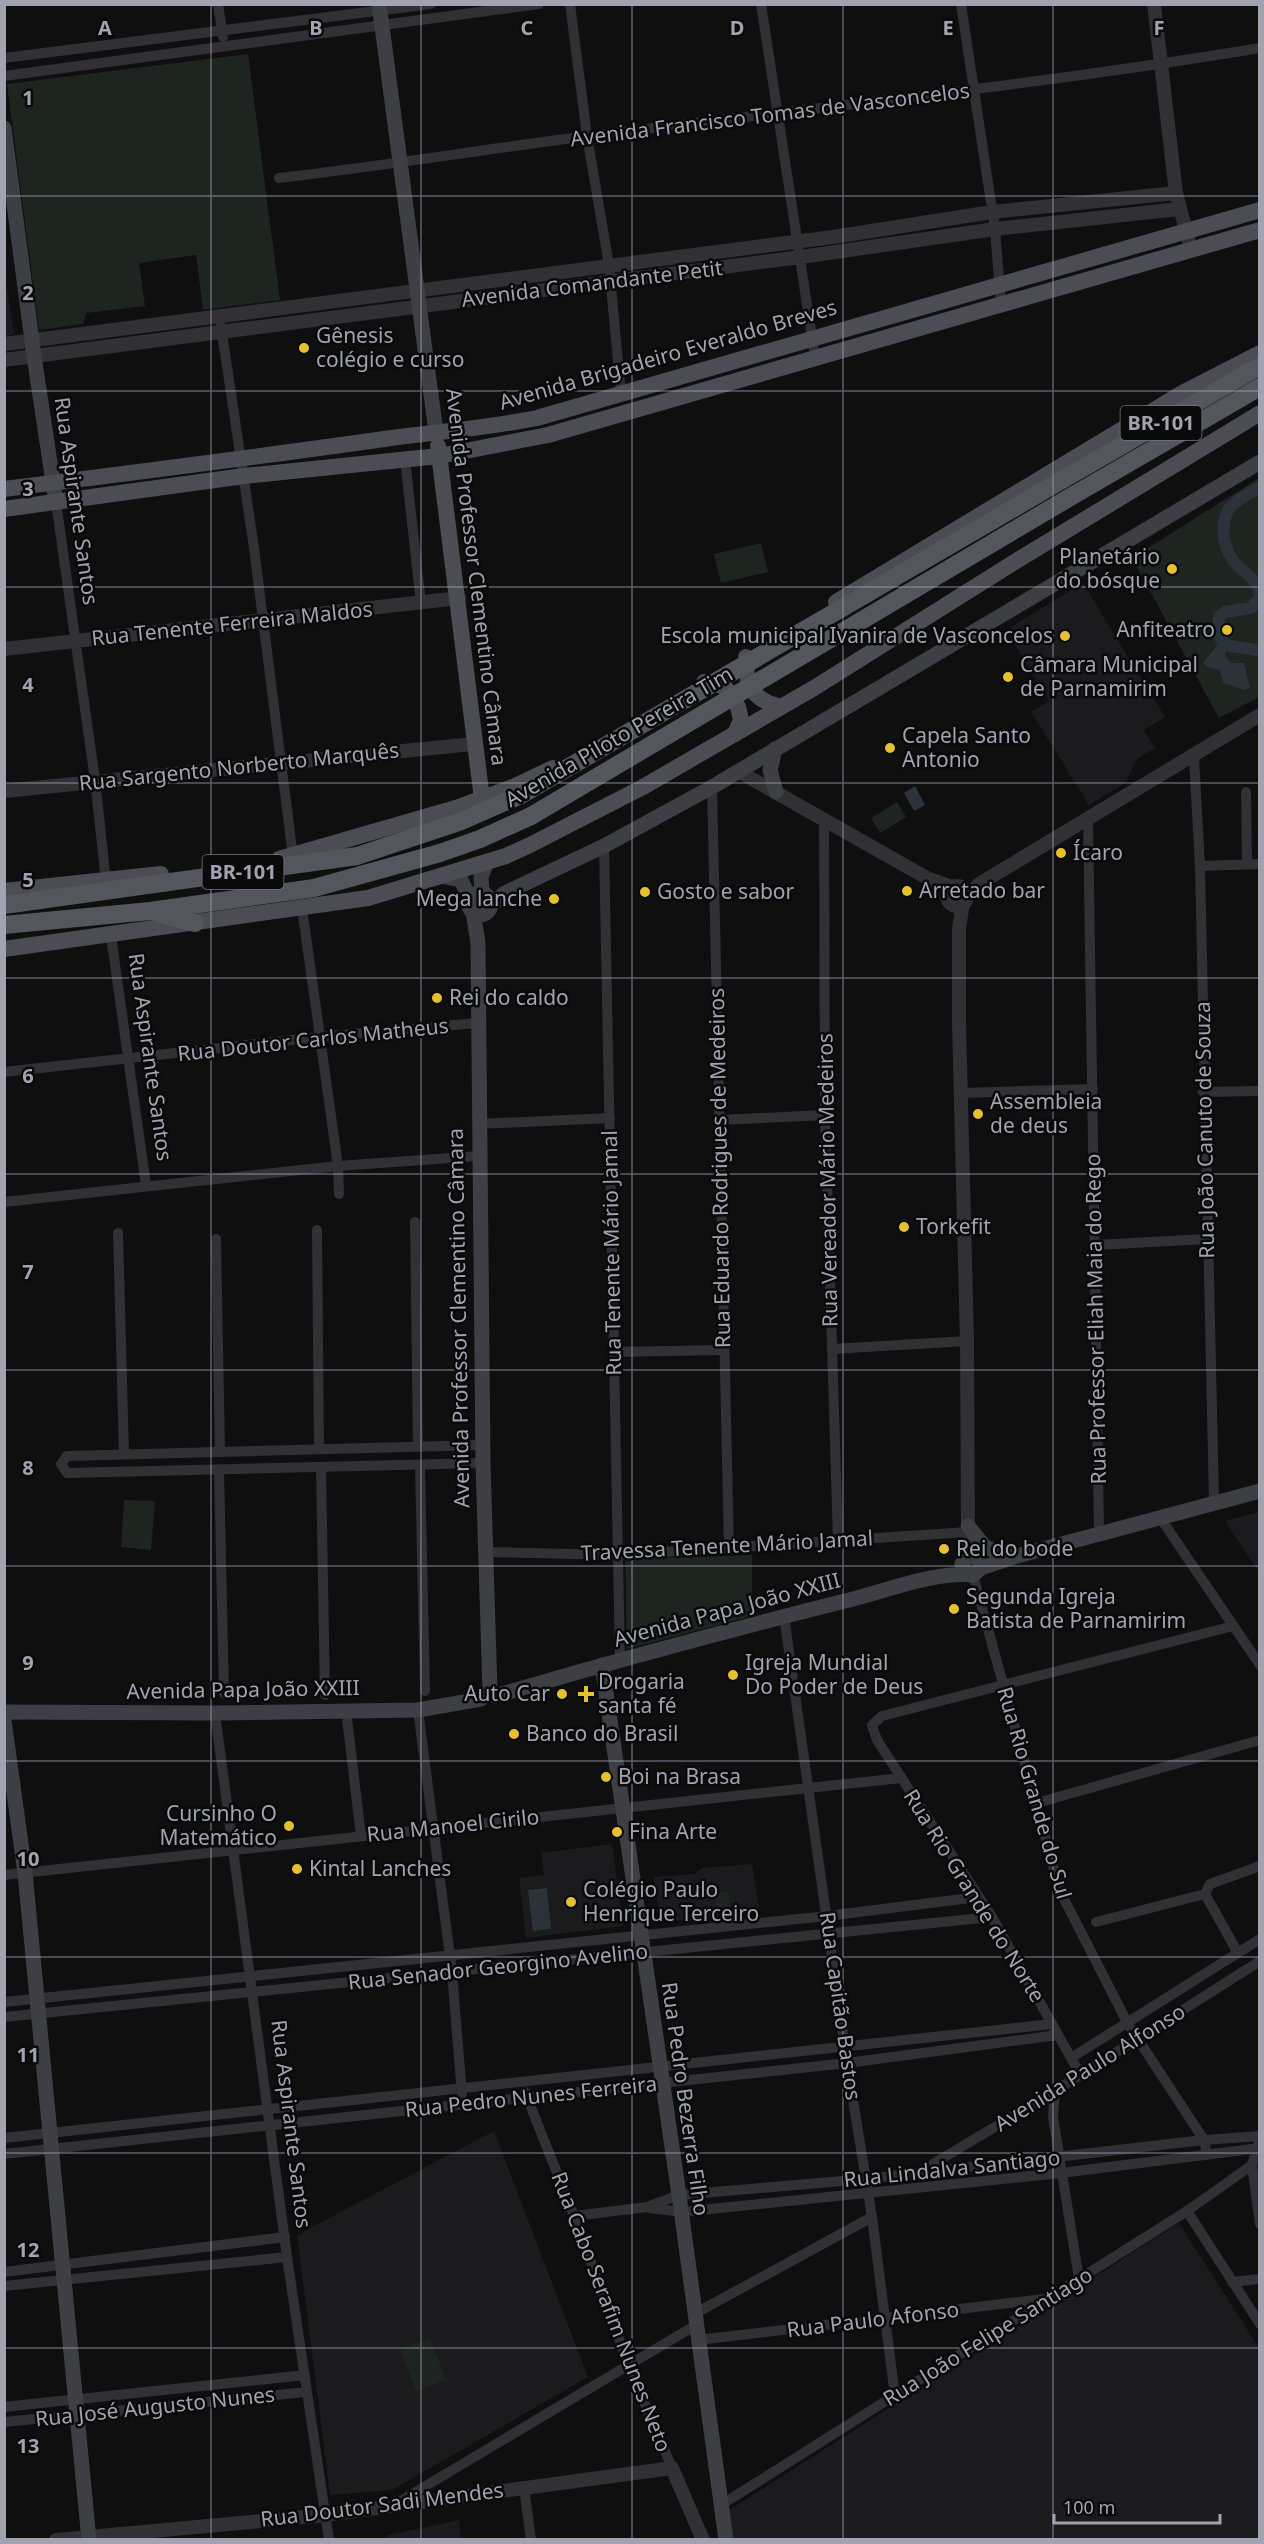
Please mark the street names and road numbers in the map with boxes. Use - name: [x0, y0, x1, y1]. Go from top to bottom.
- street label: Avenida Francisco Tomas de Vasconcelos: [569, 76, 971, 152]
- street label: Avenida Comandante Petit: [460, 253, 724, 313]
- street label: Avenida Brigadeiro Everaldo Breves: [496, 292, 840, 416]
- street label: Avenida Professor Clementino Câmara: [440, 387, 514, 767]
- street label: Rua Aspirante Santos: [49, 395, 105, 607]
- road number: BR-101: [1120, 406, 1202, 440]
- street label: Rua Tenente Ferreira Maldos: [90, 594, 374, 652]
- street label: Avenida Piloto Pereira Tim: [499, 659, 738, 813]
- street label: Rua Sargento Norberto Marquês: [77, 735, 400, 797]
- road number: BR-101: [202, 855, 284, 889]
- street label: Rua Aspirante Santos: [123, 951, 179, 1163]
- street label: Rua Eduardo Rodrigues de Medeiros: [702, 988, 736, 1348]
- street label: Rua João Canuto de Souza: [1188, 1001, 1220, 1259]
- street label: Rua Doutor Carlos Matheus: [176, 1011, 450, 1067]
- street label: Rua Vereador Mário Medeiros: [810, 1033, 844, 1327]
- street label: Avenida Professor Clementino Câmara: [441, 1128, 475, 1508]
- street label: Rua Tenente Mário Jamal: [595, 1130, 627, 1376]
- street label: Rua Professor Eliah Maia do Rego: [1078, 1153, 1112, 1485]
- street label: Travessa Tenente Mário Jamal: [580, 1523, 874, 1567]
- street label: Avenida Papa João XXIII: [610, 1565, 843, 1653]
- street label: Avenida Papa João XXIII: [126, 1673, 360, 1705]
- street label: Rua Rio Grande do Sul: [991, 1683, 1079, 1902]
- street label: Rua Rio Grande do Norte: [898, 1784, 1052, 2007]
- street label: Rua Manoel Cirilo: [365, 1802, 541, 1848]
- street label: Rua Capitão Bastos: [814, 1910, 868, 2102]
- street label: Rua Senador Georgino Avelino: [347, 1936, 649, 1996]
- street label: Rua Pedro Bezerra Filho: [656, 1980, 716, 2218]
- street label: Avenida Paulo Alfonso: [989, 1997, 1190, 2137]
- street label: Rua Aspirante Santos: [265, 2018, 319, 2230]
- street label: Rua Pedro Nunes Ferreira: [403, 2069, 658, 2123]
- street label: Rua Lindalva Santiago: [842, 2143, 1061, 2193]
- street label: Rua Cabo Serafim Nunes Neto: [545, 2168, 678, 2456]
- street label: Rua João Felipe Santiago: [877, 2260, 1098, 2412]
- street label: Rua Paulo Afonso: [785, 2295, 961, 2343]
- street label: Rua José Augusto Nunes: [34, 2379, 276, 2433]
- street label: Rua Doutor Sadi Mendes: [259, 2475, 505, 2533]

